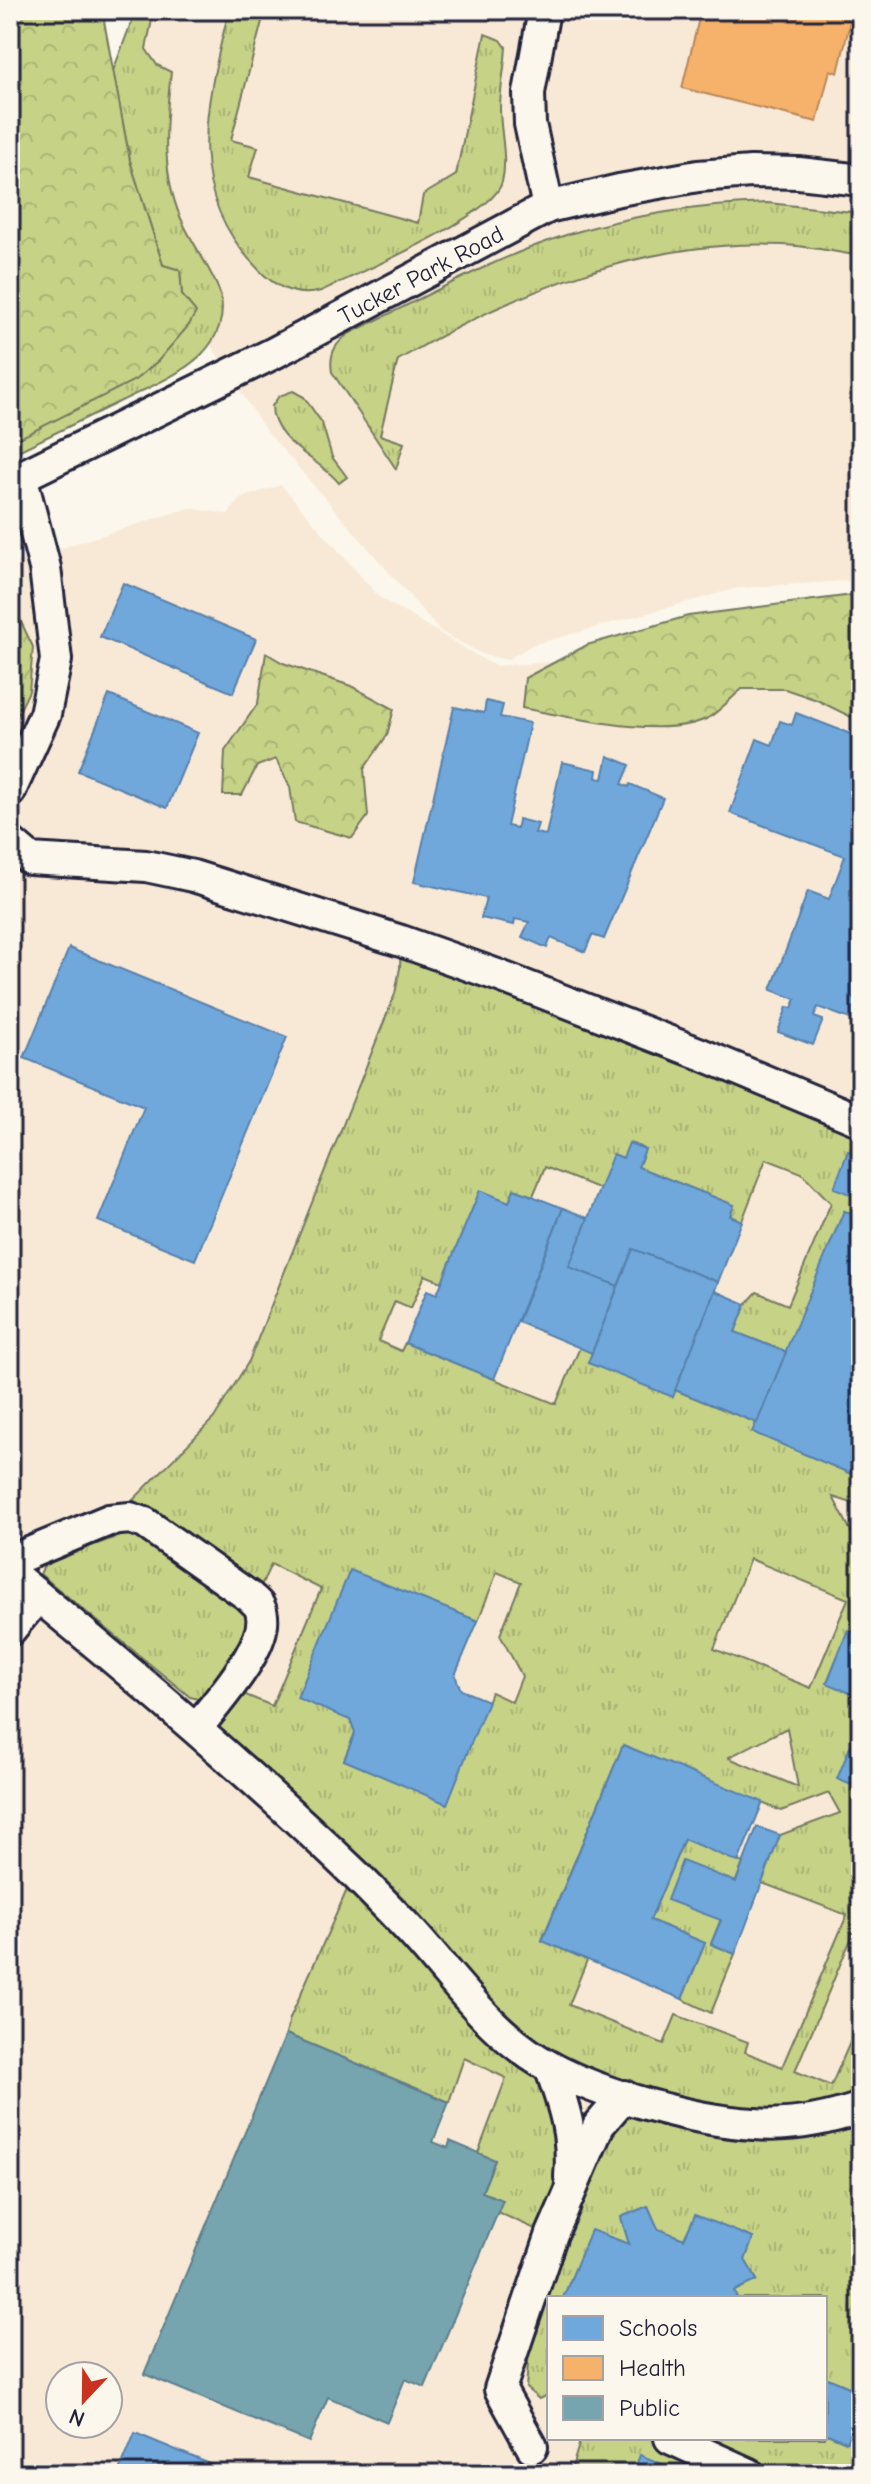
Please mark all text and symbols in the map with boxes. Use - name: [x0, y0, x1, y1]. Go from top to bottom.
- street label: Tucker Park Road: [334, 220, 508, 330]
- legend: [547, 2296, 827, 2440]
- text: Schools: [619, 2314, 697, 2342]
- text: Health: [619, 2354, 686, 2382]
- north arrow: [44, 2360, 124, 2440]
- text: Public: [619, 2394, 680, 2422]
- text: N: [65, 2403, 88, 2432]

